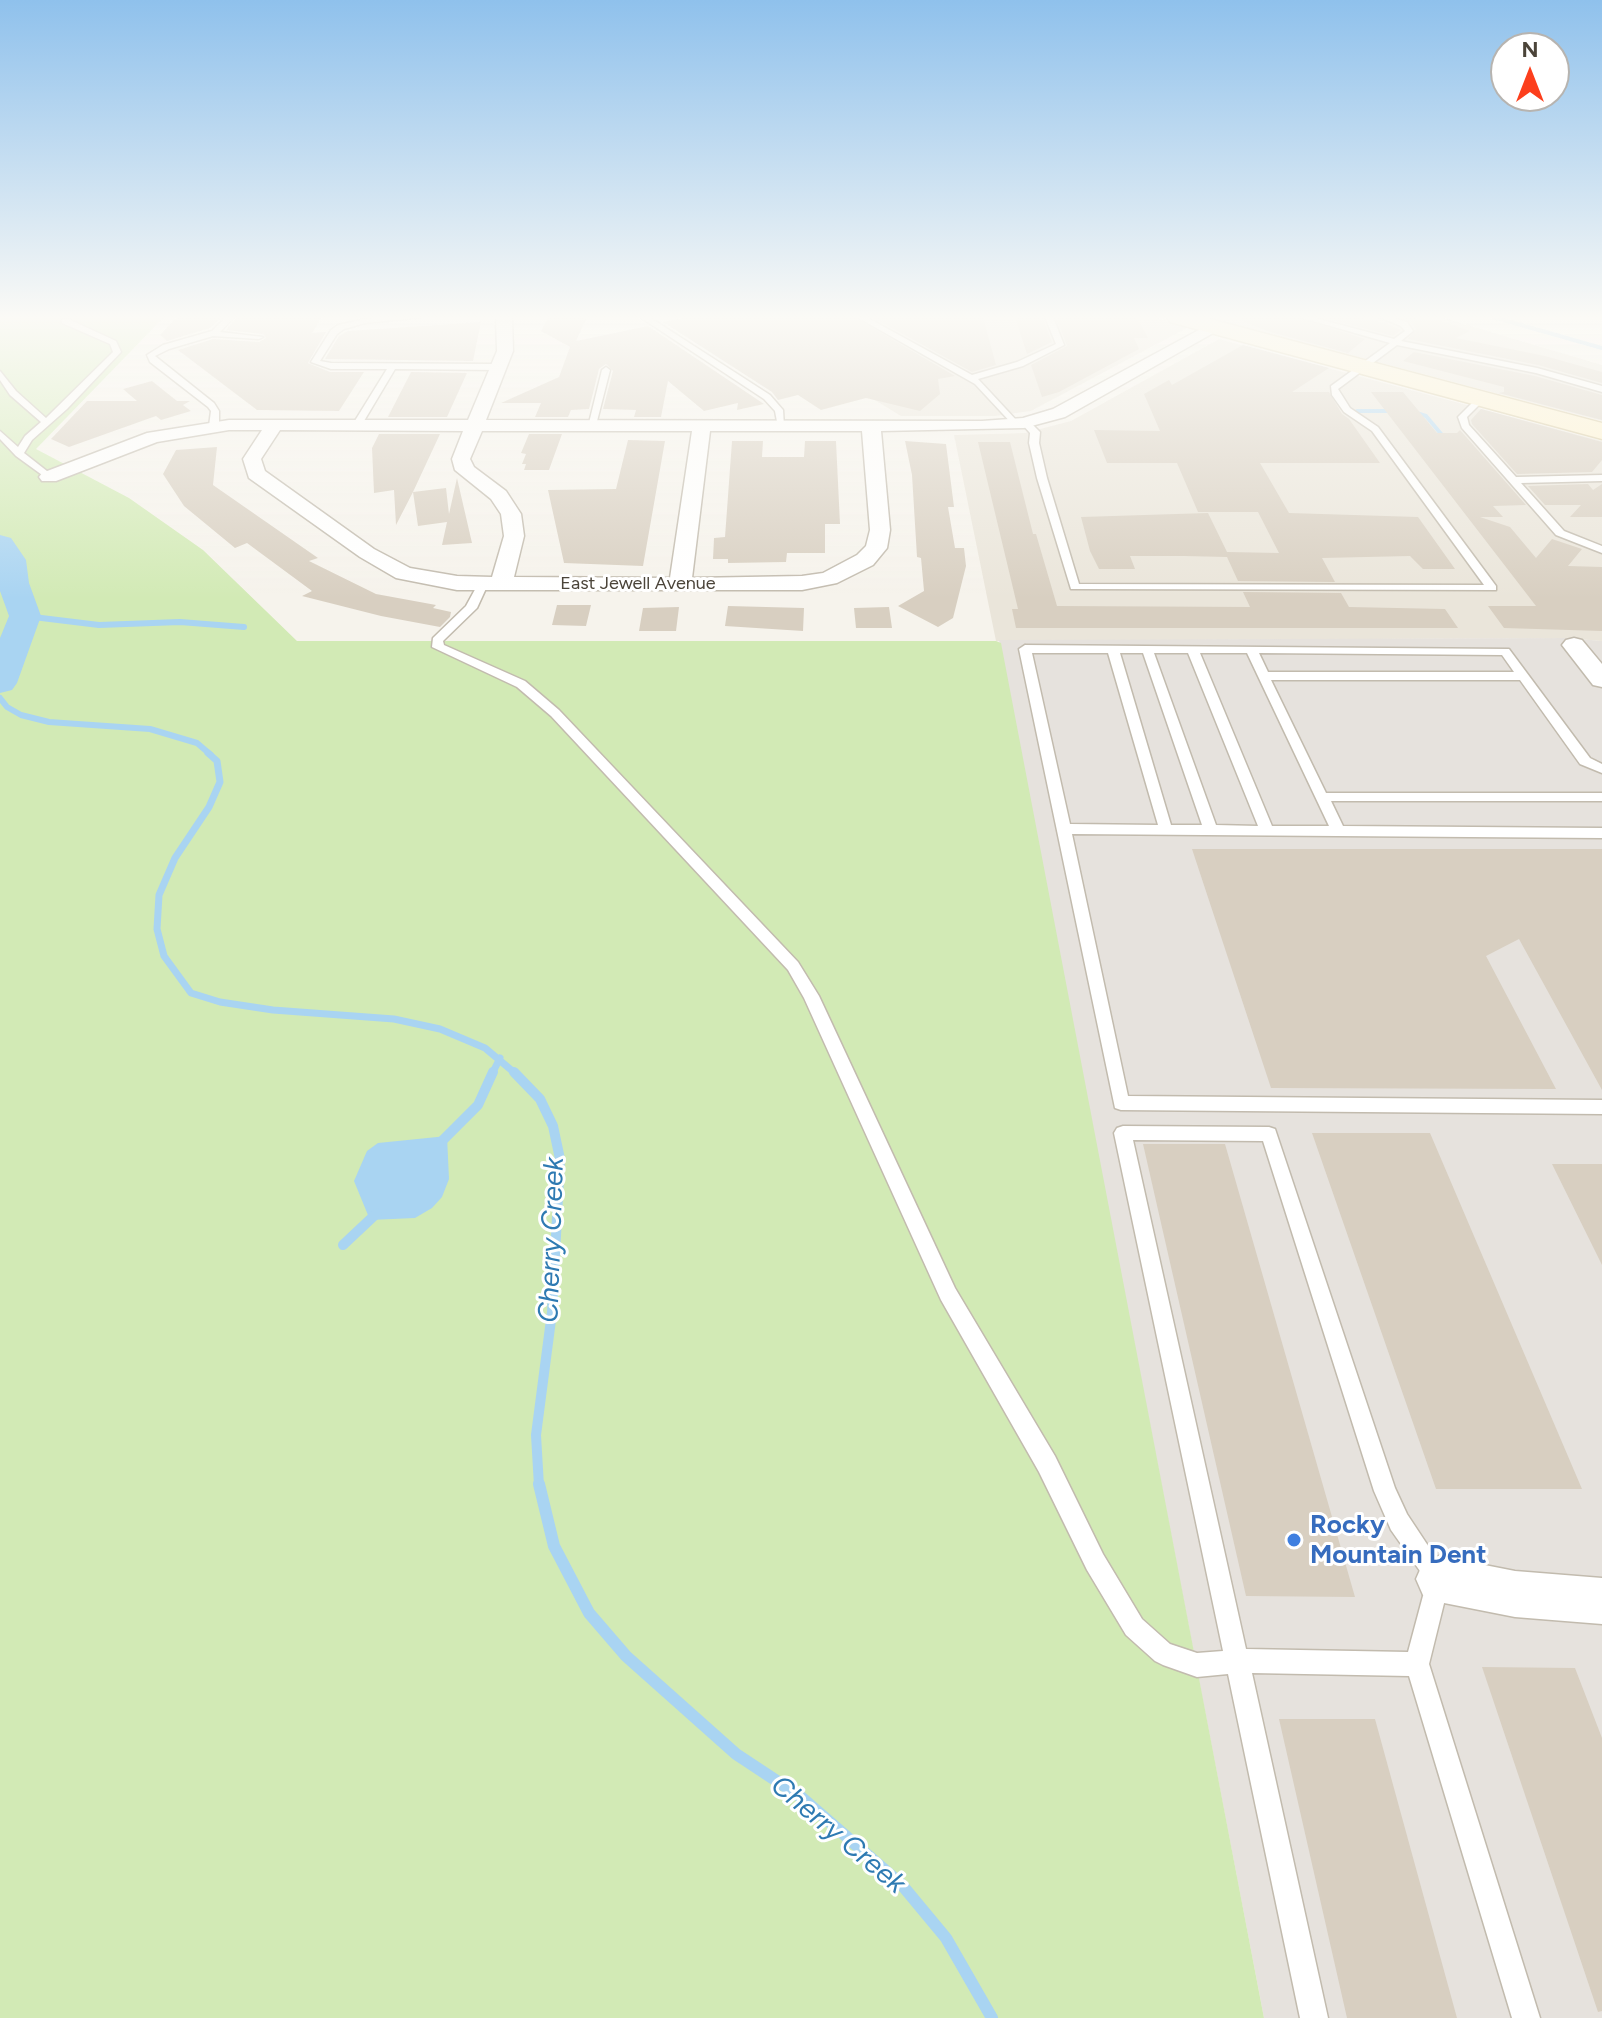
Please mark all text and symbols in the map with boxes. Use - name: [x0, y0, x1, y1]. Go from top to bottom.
- north arrow: [1490, 32, 1570, 112]
- text: N: [1521, 36, 1539, 63]
- street label: East Jewell Avenue: [560, 573, 716, 595]
- water label: Cherry Creek: [532, 1157, 572, 1323]
- place label: Rocky Mountain Dent: [1310, 1509, 1487, 1570]
- marker: Rocky Mountain Dent: [1285, 1531, 1303, 1549]
- water label: Cherry Creek: [764, 1769, 912, 1901]

